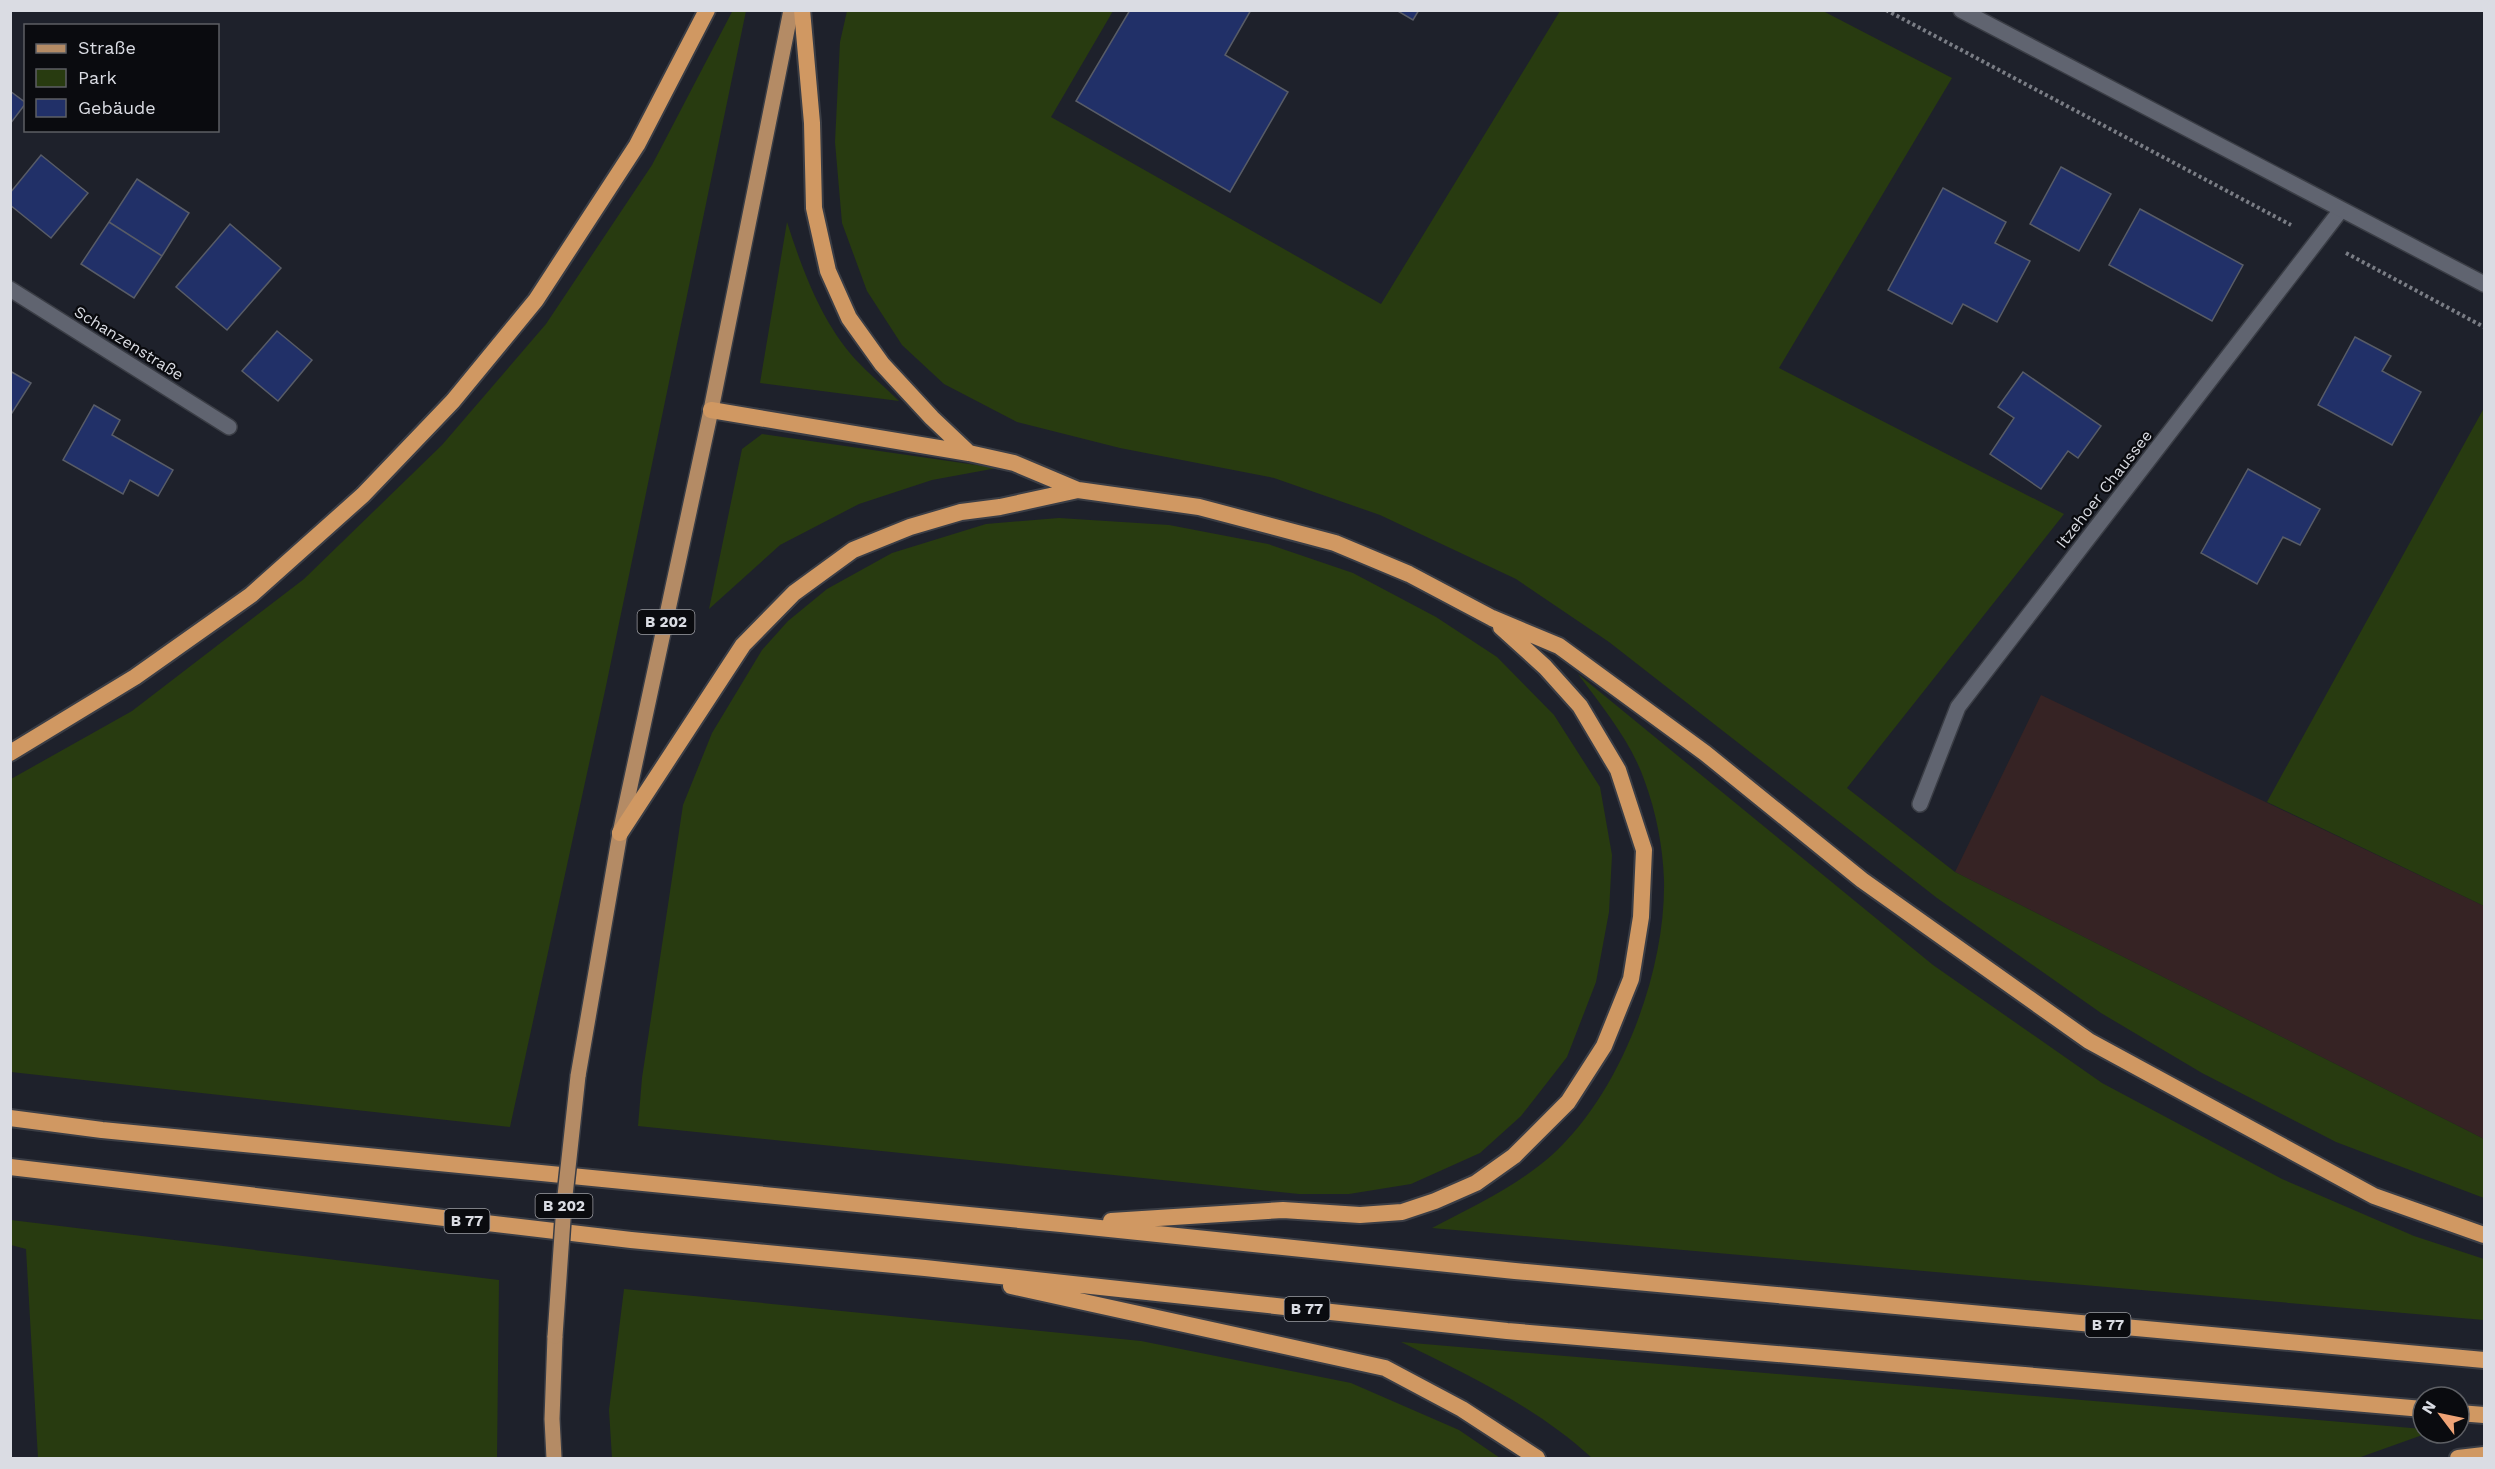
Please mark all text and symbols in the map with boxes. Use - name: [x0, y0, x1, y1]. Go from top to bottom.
- legend: [24, 24, 219, 132]
- text: Straße: [78, 37, 136, 58]
- text: Park: [78, 67, 117, 88]
- text: Gebäude: [78, 97, 156, 118]
- street label: Schanzenstraße: [71, 302, 187, 384]
- street label: Itzehoer Chaussee: [2052, 426, 2156, 552]
- road number: B 202: [638, 610, 694, 634]
- road number: B 202: [536, 1194, 592, 1218]
- road number: B 77: [444, 1209, 490, 1233]
- road number: B 77: [1284, 1297, 1330, 1321]
- road number: B 77: [2086, 1313, 2130, 1337]
- north arrow: [2411, 1385, 2471, 1445]
- text: N: [2418, 1397, 2440, 1417]

